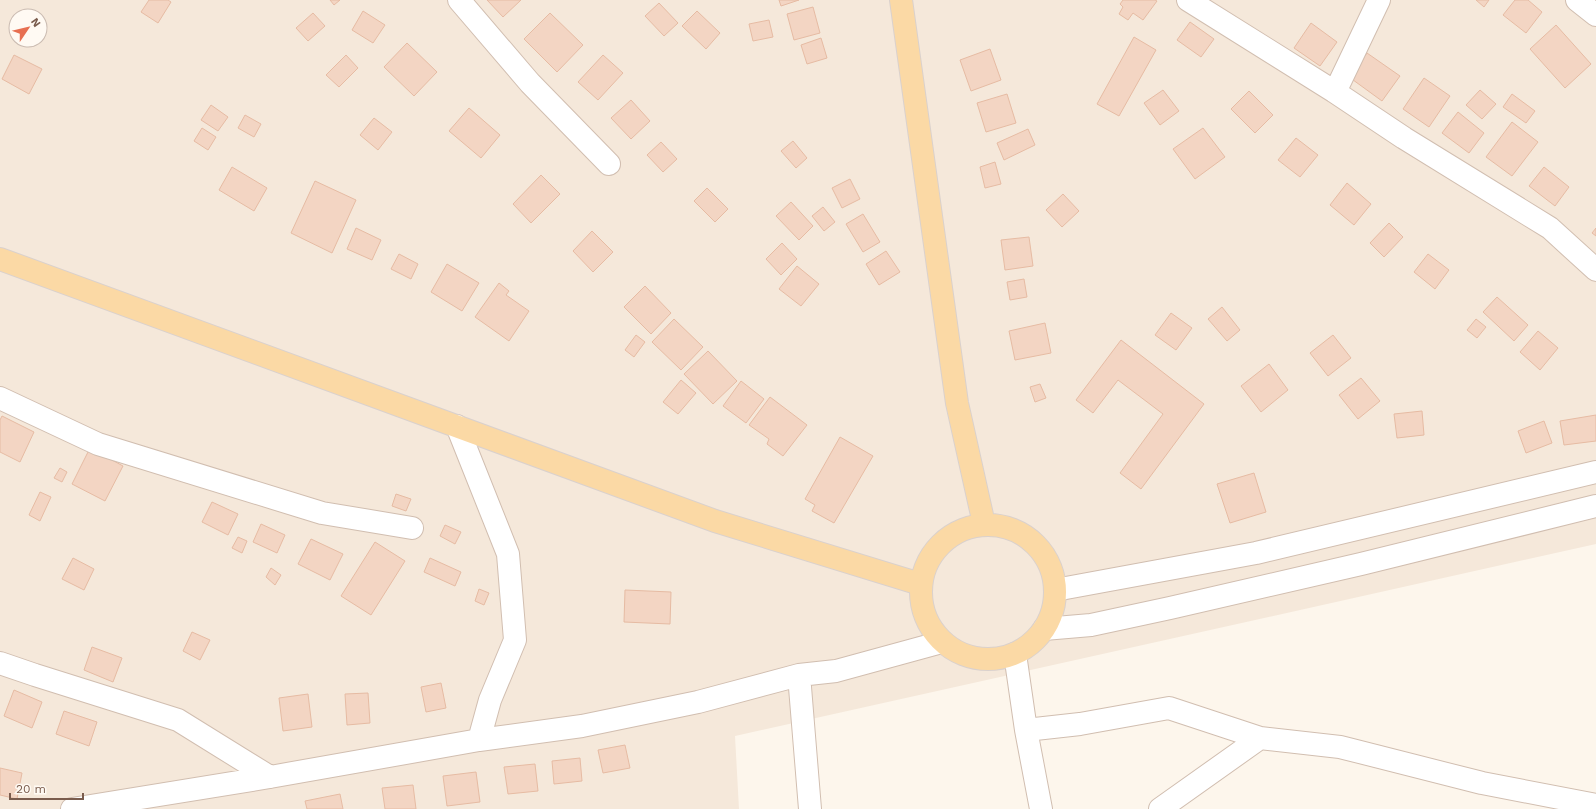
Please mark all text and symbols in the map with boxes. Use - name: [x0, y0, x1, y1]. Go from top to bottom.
- north arrow: [8, 8, 48, 48]
- text: N: [28, 15, 43, 30]
- scale bar: [10, 775, 83, 801]
- text: 20 m: [16, 782, 46, 796]

